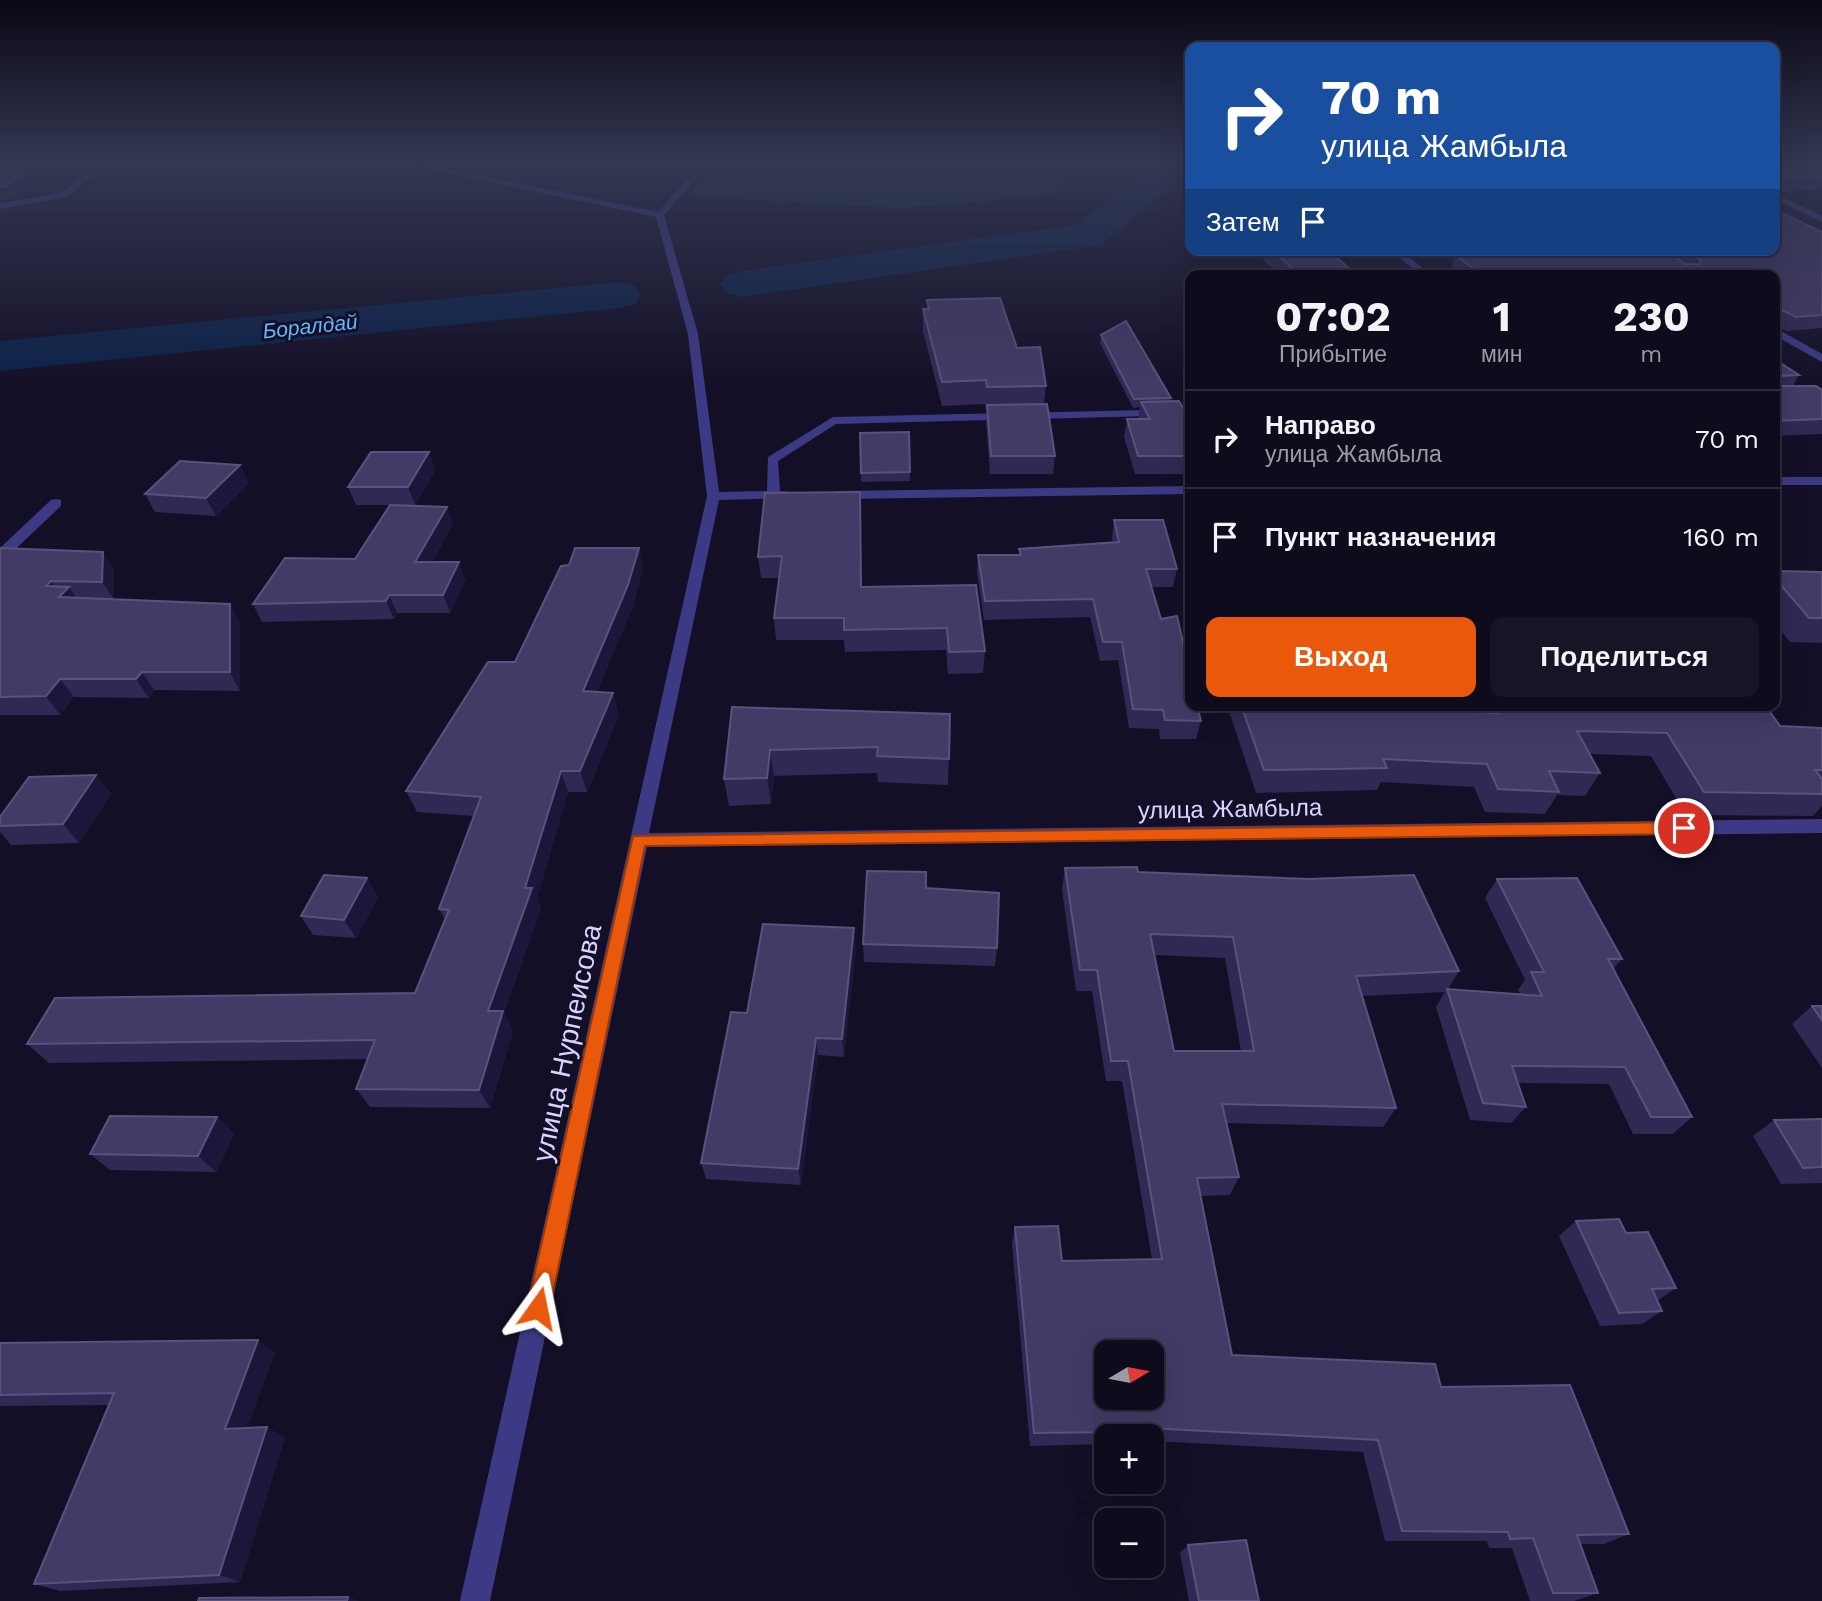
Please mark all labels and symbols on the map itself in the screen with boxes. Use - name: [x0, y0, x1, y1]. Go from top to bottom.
- water label: Боралдай: [261, 309, 359, 343]
- street label: улица Жамбыла: [1138, 793, 1323, 825]
- pin: [1654, 798, 1714, 858]
- street label: улица Нурпеисова: [526, 921, 608, 1165]
- position arrow: [501, 1271, 575, 1345]
- north arrow: [1094, 1340, 1164, 1410]

